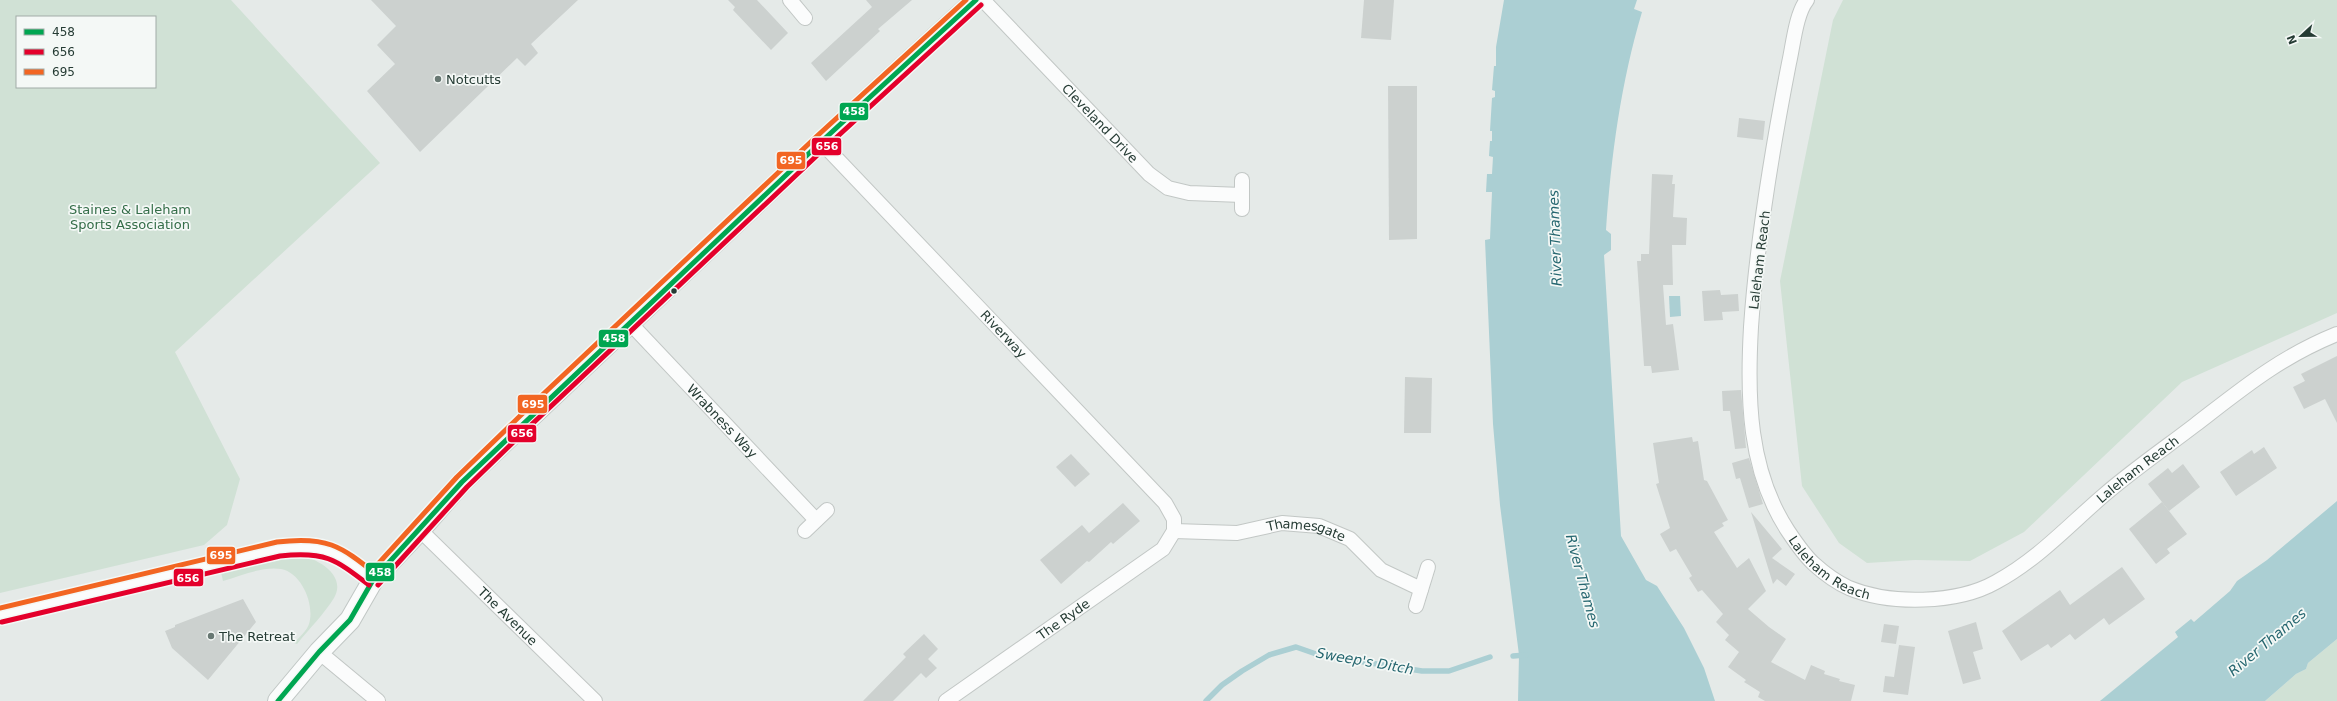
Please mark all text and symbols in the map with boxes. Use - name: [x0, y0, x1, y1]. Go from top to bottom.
- legend: [16, 16, 156, 88]
- north arrow: [2281, 16, 2321, 56]
- text: 458: [52, 25, 75, 39]
- text: N: [2284, 33, 2300, 46]
- text: 656: [52, 45, 75, 59]
- text: 695: [52, 65, 75, 79]
- place label: Notcutts: [446, 72, 501, 87]
- marker: Notcutts: [433, 74, 443, 84]
- street label: Cleveland Drive: [1059, 81, 1141, 166]
- line badge: 458: [839, 102, 869, 121]
- text: 458: [843, 105, 865, 118]
- line badge: 656: [811, 137, 842, 156]
- text: 656: [816, 140, 839, 153]
- line badge: 695: [776, 151, 806, 170]
- text: 695: [780, 154, 802, 167]
- water label: River Thames: [1545, 190, 1565, 286]
- park label: Staines & Laleham Sports Association: [69, 202, 191, 232]
- street label: Laleham Reach: [1746, 210, 1773, 310]
- unlabelled marker: [669, 286, 679, 296]
- street label: Riverway: [977, 307, 1030, 361]
- line badge: 458: [598, 329, 629, 348]
- text: 458: [603, 332, 625, 345]
- street label: Wrabness Way: [684, 381, 760, 461]
- line badge: 695: [517, 394, 548, 414]
- text: 695: [522, 398, 544, 411]
- line badge: 656: [507, 424, 537, 443]
- text: 656: [511, 427, 534, 440]
- street label: Laleham Reach: [2094, 433, 2182, 506]
- street label: Thamesgate: [1264, 516, 1348, 544]
- water label: River Thames: [1563, 532, 1603, 630]
- street label: Laleham Reach: [1785, 533, 1872, 602]
- line badge: 695: [206, 546, 236, 565]
- text: 695: [210, 549, 232, 562]
- line badge: 458: [365, 562, 395, 582]
- text: 458: [369, 566, 391, 579]
- line badge: 656: [173, 568, 204, 587]
- text: 656: [177, 572, 200, 585]
- street label: The Avenue: [474, 583, 540, 648]
- street label: The Ryde: [1033, 596, 1093, 643]
- water label: River Thames: [2225, 605, 2309, 679]
- place label: The Retreat: [218, 629, 295, 644]
- marker: The Retreat: [206, 631, 216, 641]
- water label: Sweep's Ditch: [1315, 645, 1415, 677]

